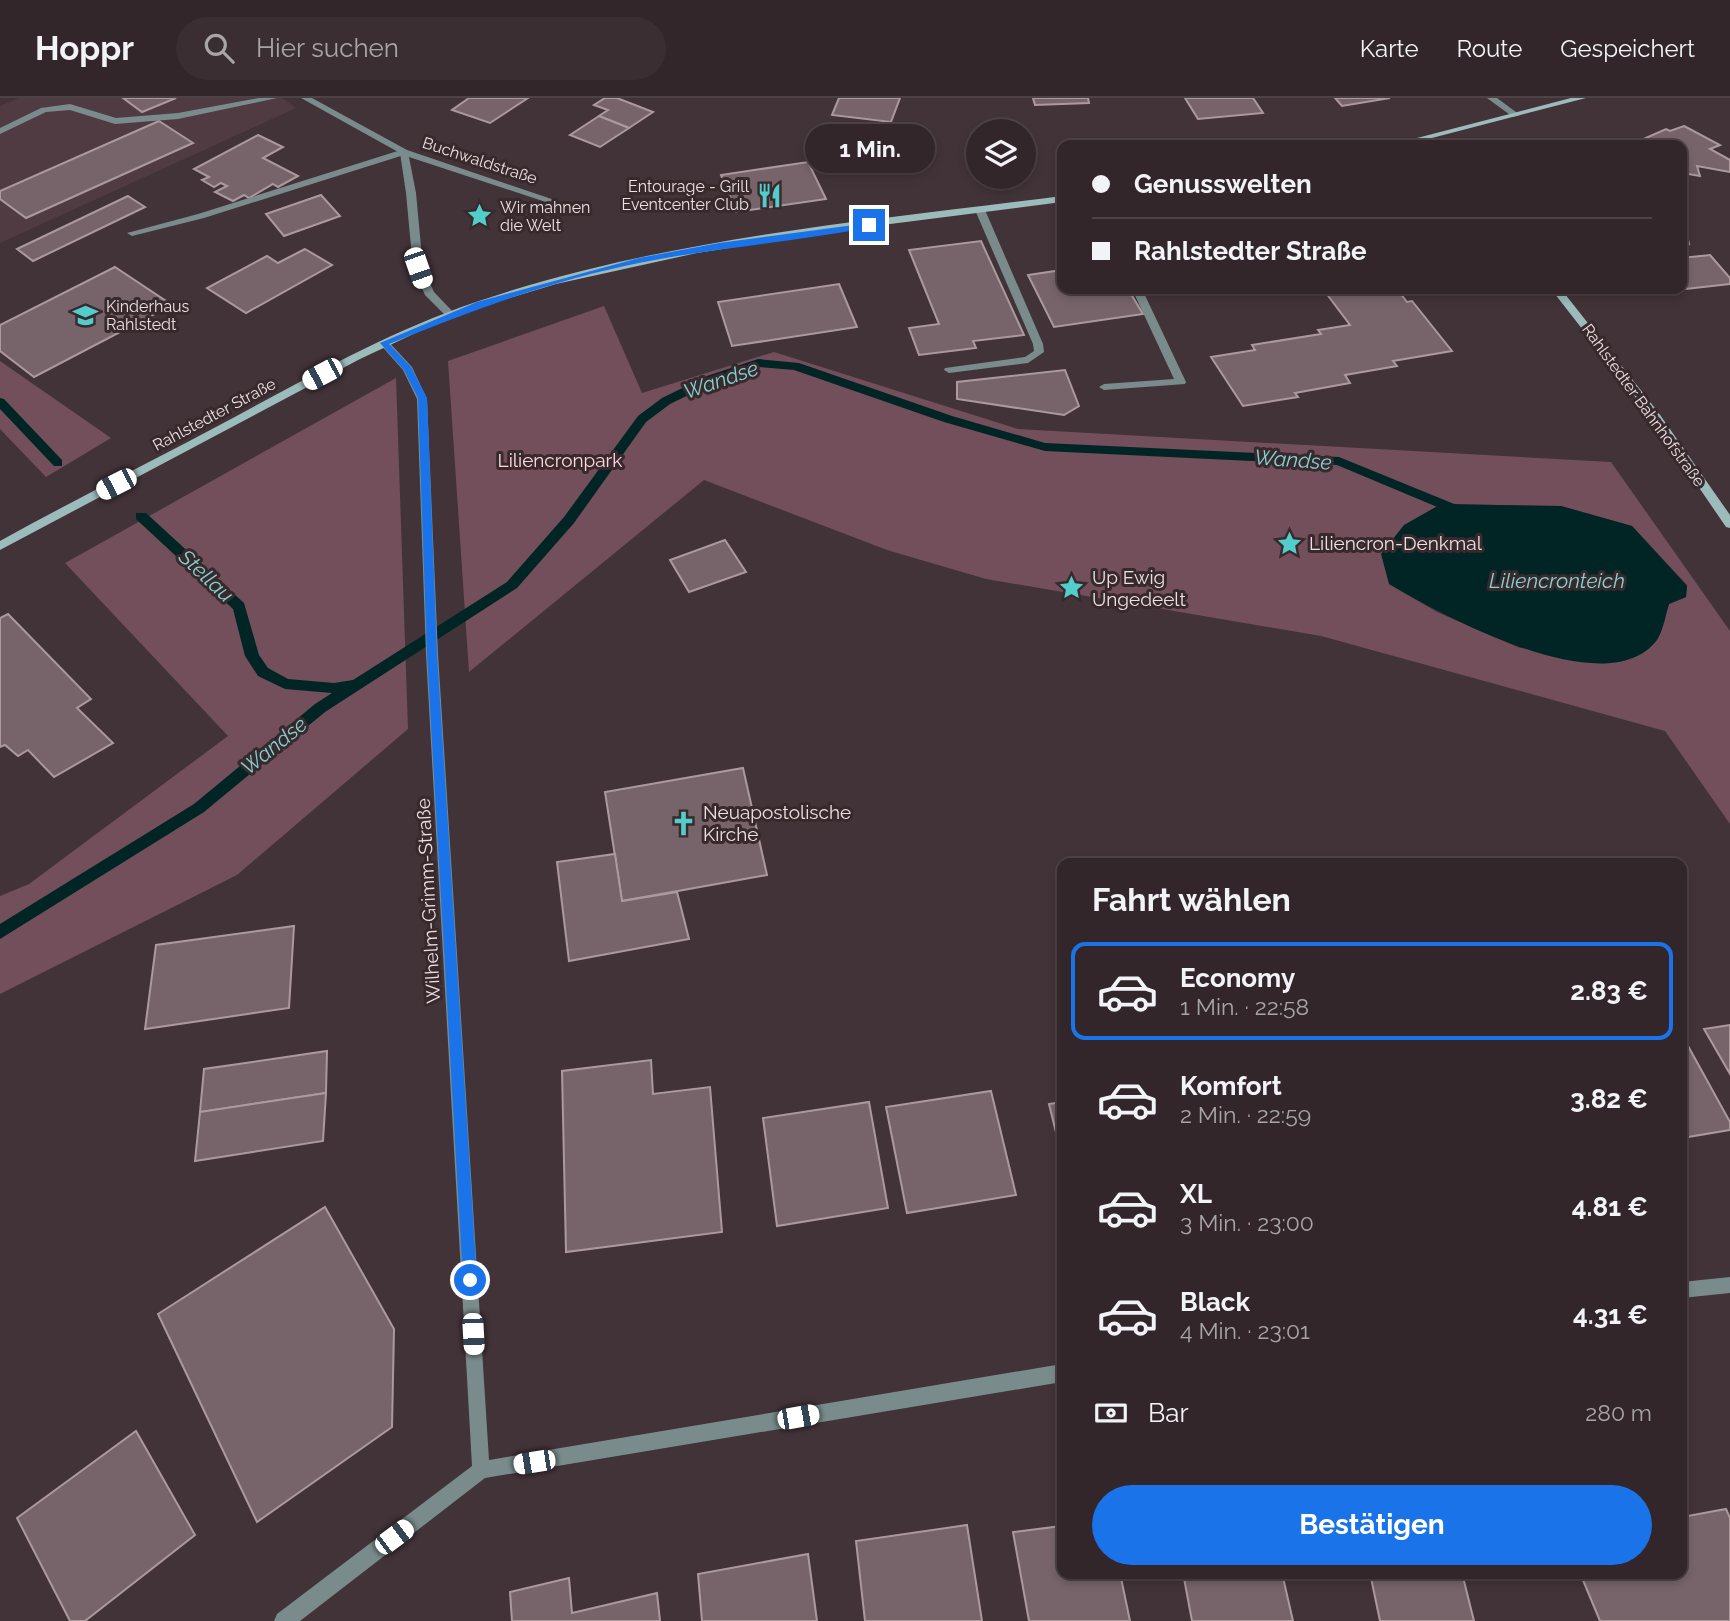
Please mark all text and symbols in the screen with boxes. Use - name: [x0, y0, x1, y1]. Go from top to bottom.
- search box: [176, 17, 666, 80]
- text: Hoppr: [35, 29, 134, 68]
- icon: search: [200, 29, 238, 67]
- text: Hier suchen: [256, 33, 399, 63]
- text: Karte: [1360, 34, 1419, 63]
- text: Route: [1457, 34, 1522, 63]
- text: Gespeichert: [1560, 34, 1695, 63]
- map controls: [966, 119, 1036, 189]
- button: layers: [966, 119, 1036, 189]
- callout: 1 Min.: [804, 123, 934, 172]
- street label: Buchwaldstraße: [420, 133, 540, 188]
- text: 1 Min.: [839, 135, 901, 162]
- text: Genusswelten: [1134, 169, 1312, 199]
- place label: Entourage - Grill Eventcenter Club: [621, 177, 750, 214]
- restaurant icon: Entourage - Grill Eventcenter Club: [755, 181, 783, 209]
- place label: Wir mahnen die Welt: [500, 198, 590, 235]
- place icon: Wir mahnen die Welt: [466, 202, 494, 230]
- route end: [853, 209, 885, 241]
- text: Rahlstedter Straße: [1134, 236, 1367, 266]
- car: [402, 245, 435, 291]
- place label: Kinderhaus Rahlstedt: [106, 297, 190, 334]
- school or university icon: Kinderhaus Rahlstedt: [72, 301, 100, 329]
- street label: Rahlstedter Bahnhofstraße: [1578, 320, 1709, 490]
- car: [299, 355, 346, 393]
- water label: Wandse: [680, 355, 762, 404]
- street label: Rahlstedter Straße: [150, 374, 279, 455]
- water label: Wandse: [1253, 444, 1333, 475]
- park label: Liliencronpark: [498, 449, 622, 471]
- car: [93, 465, 140, 503]
- place icon: Liliencron-Denkmal: [1275, 529, 1303, 557]
- place label: Liliencron-Denkmal: [1309, 532, 1483, 554]
- water label: Stellau: [173, 543, 239, 607]
- place label: Up Ewig Ungedeelt: [1092, 566, 1187, 610]
- water label: Liliencronteich: [1489, 568, 1625, 593]
- place icon: Up Ewig Ungedeelt: [1058, 574, 1086, 602]
- water label: Wandse: [236, 711, 312, 780]
- street label: Wilhelm-Grimm-Straße: [412, 798, 444, 1004]
- place label: Neuapostolische Kirche: [703, 801, 851, 845]
- church icon: Neuapostolische Kirche: [669, 809, 697, 837]
- text: Fahrt wählen: [1092, 881, 1291, 918]
- icon: car: [1096, 960, 1159, 1023]
- text: Economy: [1180, 963, 1295, 993]
- text: 2.83 €: [1570, 976, 1648, 1006]
- text: 1 Min. · 22:58: [1180, 993, 1309, 1020]
- icon: car: [1096, 1068, 1159, 1131]
- text: Komfort: [1180, 1071, 1282, 1101]
- text: 3.82 €: [1570, 1084, 1648, 1114]
- text: 2 Min. · 22:59: [1180, 1101, 1311, 1128]
- icon: car: [1096, 1176, 1159, 1239]
- text: XL: [1180, 1179, 1212, 1209]
- text: 4.81 €: [1572, 1192, 1648, 1222]
- text: 3 Min. · 23:00: [1180, 1209, 1314, 1236]
- route start: [454, 1264, 486, 1296]
- icon: car: [1096, 1284, 1159, 1347]
- text: Black: [1180, 1287, 1250, 1317]
- text: 4.31 €: [1573, 1300, 1648, 1330]
- car: [462, 1312, 485, 1356]
- text: 4 Min. · 23:01: [1180, 1317, 1310, 1344]
- icon: cash: [1092, 1394, 1130, 1432]
- text: Bar: [1148, 1398, 1189, 1428]
- text: 280 m: [1585, 1399, 1652, 1426]
- car: [776, 1403, 821, 1431]
- car: [512, 1448, 557, 1476]
- button: Bestätigen: [1092, 1485, 1652, 1565]
- car: [371, 1516, 418, 1558]

